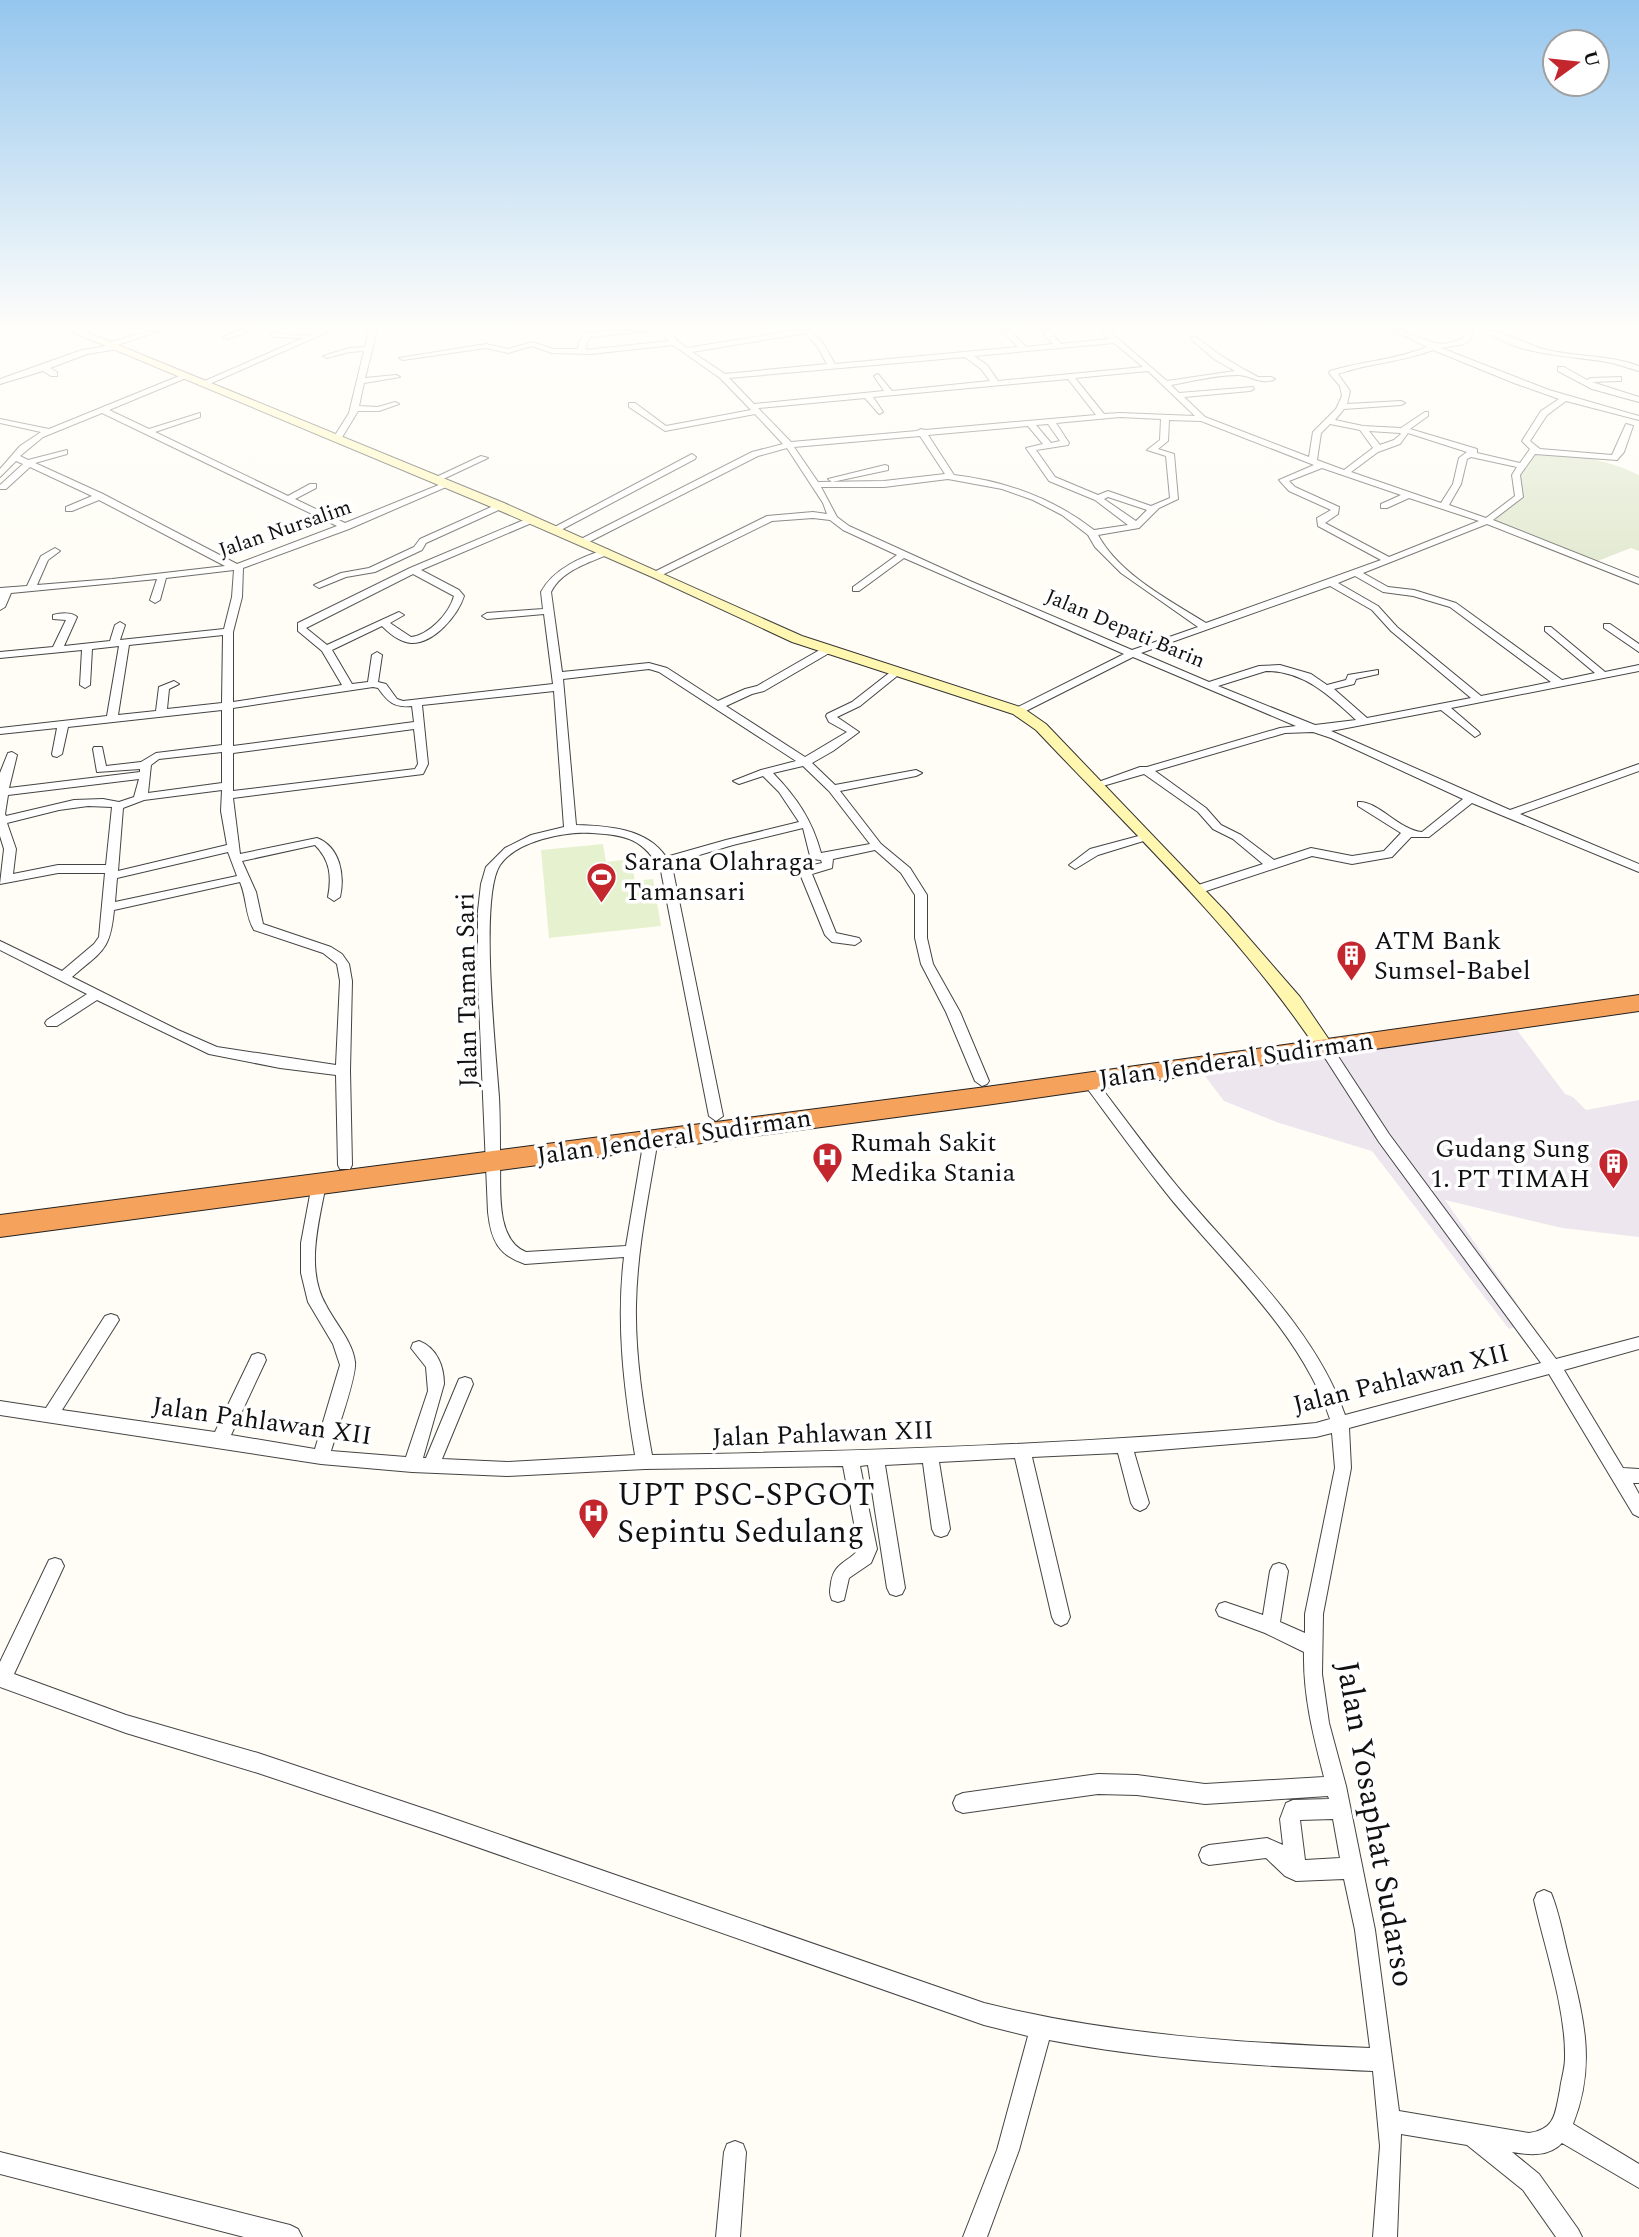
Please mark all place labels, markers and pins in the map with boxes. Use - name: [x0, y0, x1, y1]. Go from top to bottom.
- place label: Sarana Olahraga Tamansari: [624, 842, 815, 912]
- sports icon: Sarana Olahraga Tamansari: [584, 860, 618, 904]
- place label: ATM Bank Sumsel-Babel: [1374, 921, 1531, 991]
- building icon: ATM Bank Sumsel-Babel: [1334, 939, 1368, 983]
- place label: Rumah Sakit Medika Stania: [850, 1123, 1016, 1193]
- place label: Gudang Sung 1. PT TIMAH: [1430, 1129, 1590, 1199]
- hospital icon: Rumah Sakit Medika Stania: [810, 1141, 844, 1185]
- building icon: Gudang Sung 1. PT TIMAH: [1596, 1147, 1630, 1191]
- place label: UPT PSC-SPGOT Sepintu Sedulang: [617, 1471, 875, 1557]
- hospital icon: UPT PSC-SPGOT Sepintu Sedulang: [577, 1496, 611, 1540]

